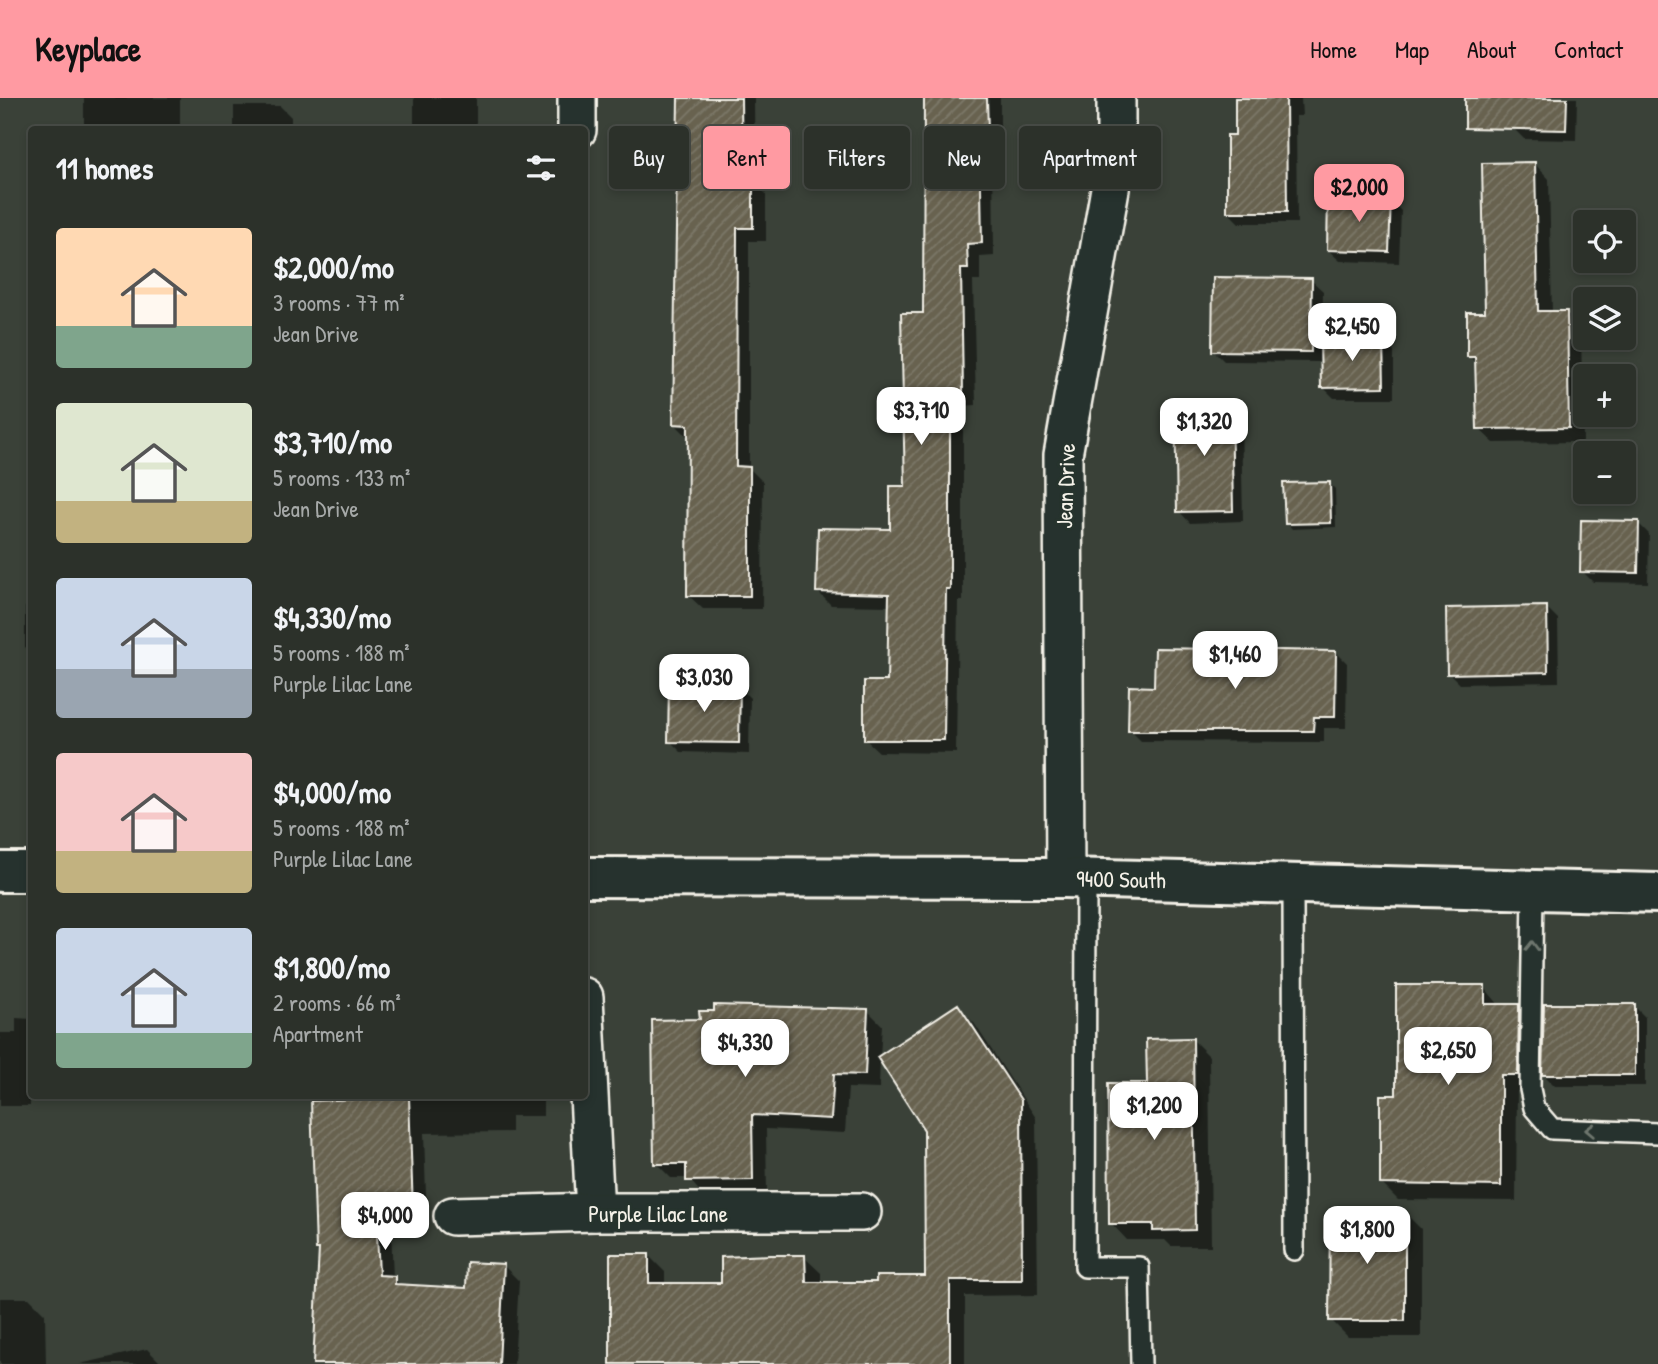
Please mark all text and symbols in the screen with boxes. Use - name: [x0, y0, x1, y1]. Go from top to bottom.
- text: Keyplace: [35, 27, 141, 71]
- text: Home: [1310, 33, 1357, 65]
- text: Map: [1395, 33, 1429, 65]
- text: About: [1467, 33, 1516, 65]
- text: Contact: [1554, 33, 1623, 65]
- chip: Buy: [609, 126, 689, 189]
- chip: Rent: [703, 126, 790, 189]
- chip: Filters: [804, 126, 910, 189]
- chip: New: [924, 126, 1005, 189]
- chip: Apartment: [1019, 126, 1161, 189]
- text: 11 homes: [56, 148, 153, 188]
- icon: filters: [522, 149, 560, 187]
- pin: $2,000: [1302, 164, 1416, 224]
- text: $2,000: [1330, 171, 1388, 202]
- map controls: [1573, 210, 1636, 504]
- button: locate: [1573, 210, 1636, 273]
- text: $2,000/mo: [273, 247, 394, 287]
- icon: home: [112, 256, 196, 340]
- text: 3 rooms · 77 m²: [273, 287, 405, 318]
- button: layers: [1573, 287, 1636, 350]
- pin: $2,450: [1295, 303, 1409, 363]
- text: $2,450: [1324, 310, 1380, 341]
- text: Jean Drive: [273, 318, 359, 349]
- button: +: [1573, 364, 1636, 427]
- pin: $3,710: [864, 388, 978, 447]
- text: $3,710: [893, 394, 949, 425]
- pin: $1,320: [1147, 398, 1261, 458]
- text: $1,320: [1176, 405, 1232, 436]
- text: $3,710/mo: [273, 422, 392, 462]
- icon: home: [112, 431, 196, 515]
- button: −: [1573, 441, 1636, 504]
- street label: Jean Drive: [1048, 443, 1082, 529]
- text: 5 rooms · 133 m²: [273, 462, 410, 493]
- text: Jean Drive: [273, 493, 359, 524]
- text: $4,330/mo: [273, 597, 391, 637]
- icon: home: [112, 606, 196, 690]
- pin: $1,460: [1178, 632, 1292, 691]
- text: 5 rooms · 188 m²: [273, 637, 410, 668]
- text: $1,460: [1209, 638, 1261, 669]
- pin: $3,030: [647, 654, 761, 714]
- text: $3,030: [675, 661, 733, 692]
- text: Purple Lilac Lane: [273, 668, 413, 699]
- text: $4,000/mo: [273, 772, 391, 812]
- icon: home: [112, 781, 196, 865]
- text: 5 rooms · 188 m²: [273, 812, 410, 843]
- text: Purple Lilac Lane: [273, 843, 413, 874]
- street label: 9400 South: [1076, 863, 1166, 895]
- one-way arrow: [1524, 941, 1540, 951]
- text: $1,800/mo: [273, 947, 390, 987]
- icon: home: [112, 956, 196, 1040]
- text: 2 rooms · 66 m²: [273, 987, 401, 1018]
- text: Apartment: [273, 1018, 363, 1049]
- pin: $4,330: [688, 1020, 802, 1079]
- text: $4,330: [717, 1026, 773, 1057]
- pin: $2,650: [1391, 1028, 1505, 1087]
- text: $2,650: [1420, 1034, 1476, 1065]
- pin: $1,200: [1097, 1082, 1211, 1142]
- text: $1,200: [1126, 1089, 1182, 1120]
- one-way arrow: [1584, 1123, 1595, 1138]
- pin: $4,000: [328, 1192, 442, 1252]
- street label: Purple Lilac Lane: [588, 1198, 728, 1229]
- text: $4,000: [357, 1199, 413, 1230]
- pin: $1,800: [1310, 1206, 1424, 1266]
- text: $1,800: [1339, 1213, 1395, 1244]

